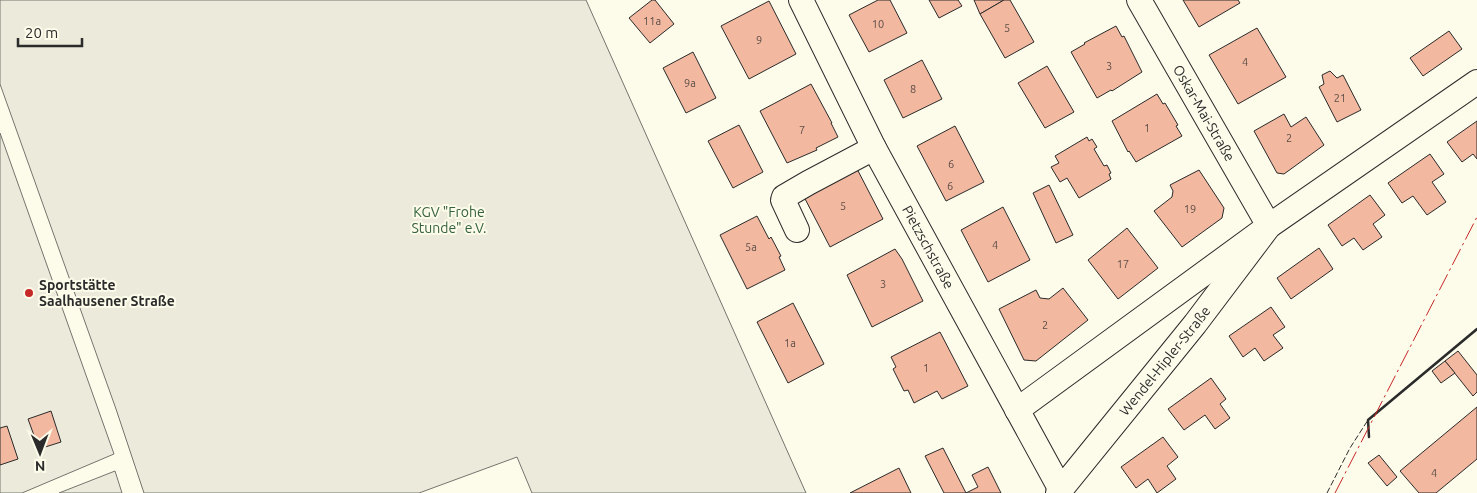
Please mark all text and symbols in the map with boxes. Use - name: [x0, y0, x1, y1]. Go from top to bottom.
- scale bar: [18, 15, 81, 47]
- house number: 11a: [643, 15, 661, 27]
- house number: 10: [872, 18, 884, 30]
- house number: 5: [1004, 22, 1010, 34]
- text: 20 m: [25, 24, 58, 41]
- house number: 9: [756, 34, 762, 46]
- house number: 4: [1242, 56, 1248, 68]
- house number: 3: [1106, 60, 1112, 72]
- street label: Oskar-Mai-Straße: [1170, 62, 1238, 164]
- house number: 9a: [684, 77, 696, 89]
- house number: 8: [910, 83, 916, 95]
- house number: 21: [1334, 92, 1346, 104]
- house number: 1: [1144, 122, 1150, 134]
- house number: 7: [799, 124, 805, 136]
- house number: 2: [1286, 132, 1292, 144]
- house number: 6: [948, 158, 954, 170]
- house number: 6: [947, 180, 953, 192]
- house number: 5: [840, 200, 846, 212]
- street label: Pietzschstraße: [899, 203, 957, 291]
- house number: 19: [1184, 203, 1196, 215]
- park label: KGV "Frohe Stunde" e.V.: [411, 204, 487, 236]
- house number: 4: [992, 239, 998, 251]
- house number: 5a: [745, 241, 757, 253]
- house number: 17: [1117, 258, 1129, 270]
- place label: Sportstätte Saalhausener Straße: [39, 277, 175, 309]
- house number: 3: [880, 278, 886, 290]
- marker: Sportstätte Saalhausener Straße: [23, 287, 35, 299]
- street label: Wendel-Hipler-Straße: [1116, 303, 1214, 419]
- house number: 2: [1042, 319, 1048, 331]
- house number: 1a: [784, 337, 796, 349]
- house number: 1: [923, 362, 929, 374]
- north arrow: [15, 428, 65, 478]
- text: N: [35, 458, 46, 474]
- house number: 4: [1431, 467, 1437, 479]

